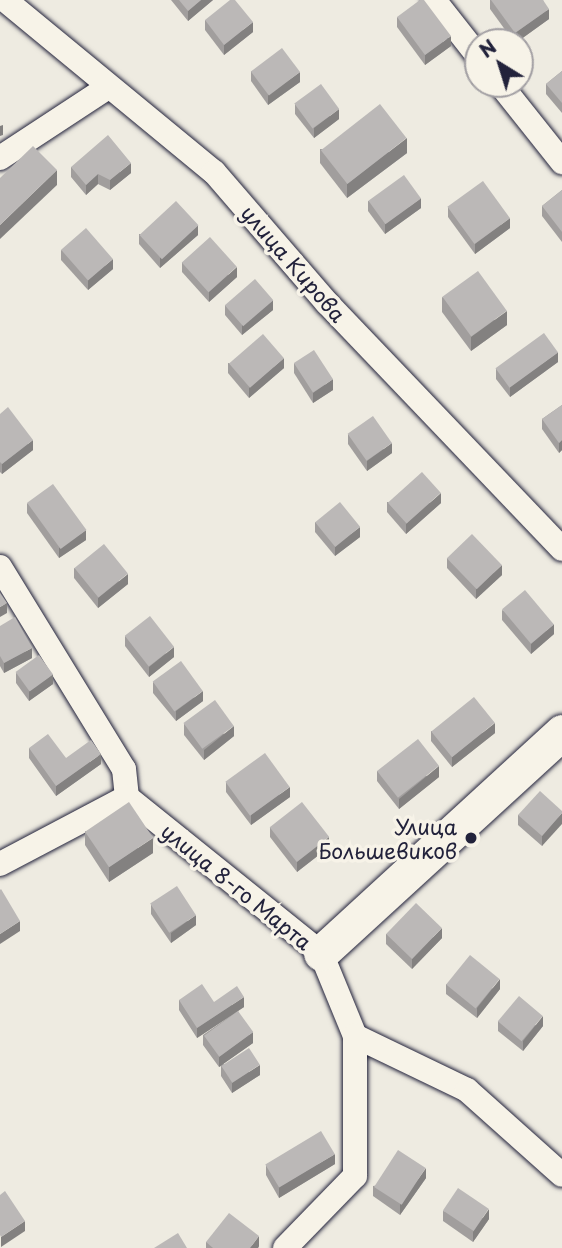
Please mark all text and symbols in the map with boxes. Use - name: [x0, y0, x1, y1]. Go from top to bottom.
- north arrow: [464, 28, 534, 98]
- text: N: [473, 32, 502, 64]
- street label: улица Кирова: [236, 199, 352, 327]
- place label: Улица Большевиков: [319, 813, 457, 863]
- street label: улица 8-го Марта: [156, 817, 318, 955]
- marker: Улица Большевиков: [463, 830, 479, 846]

